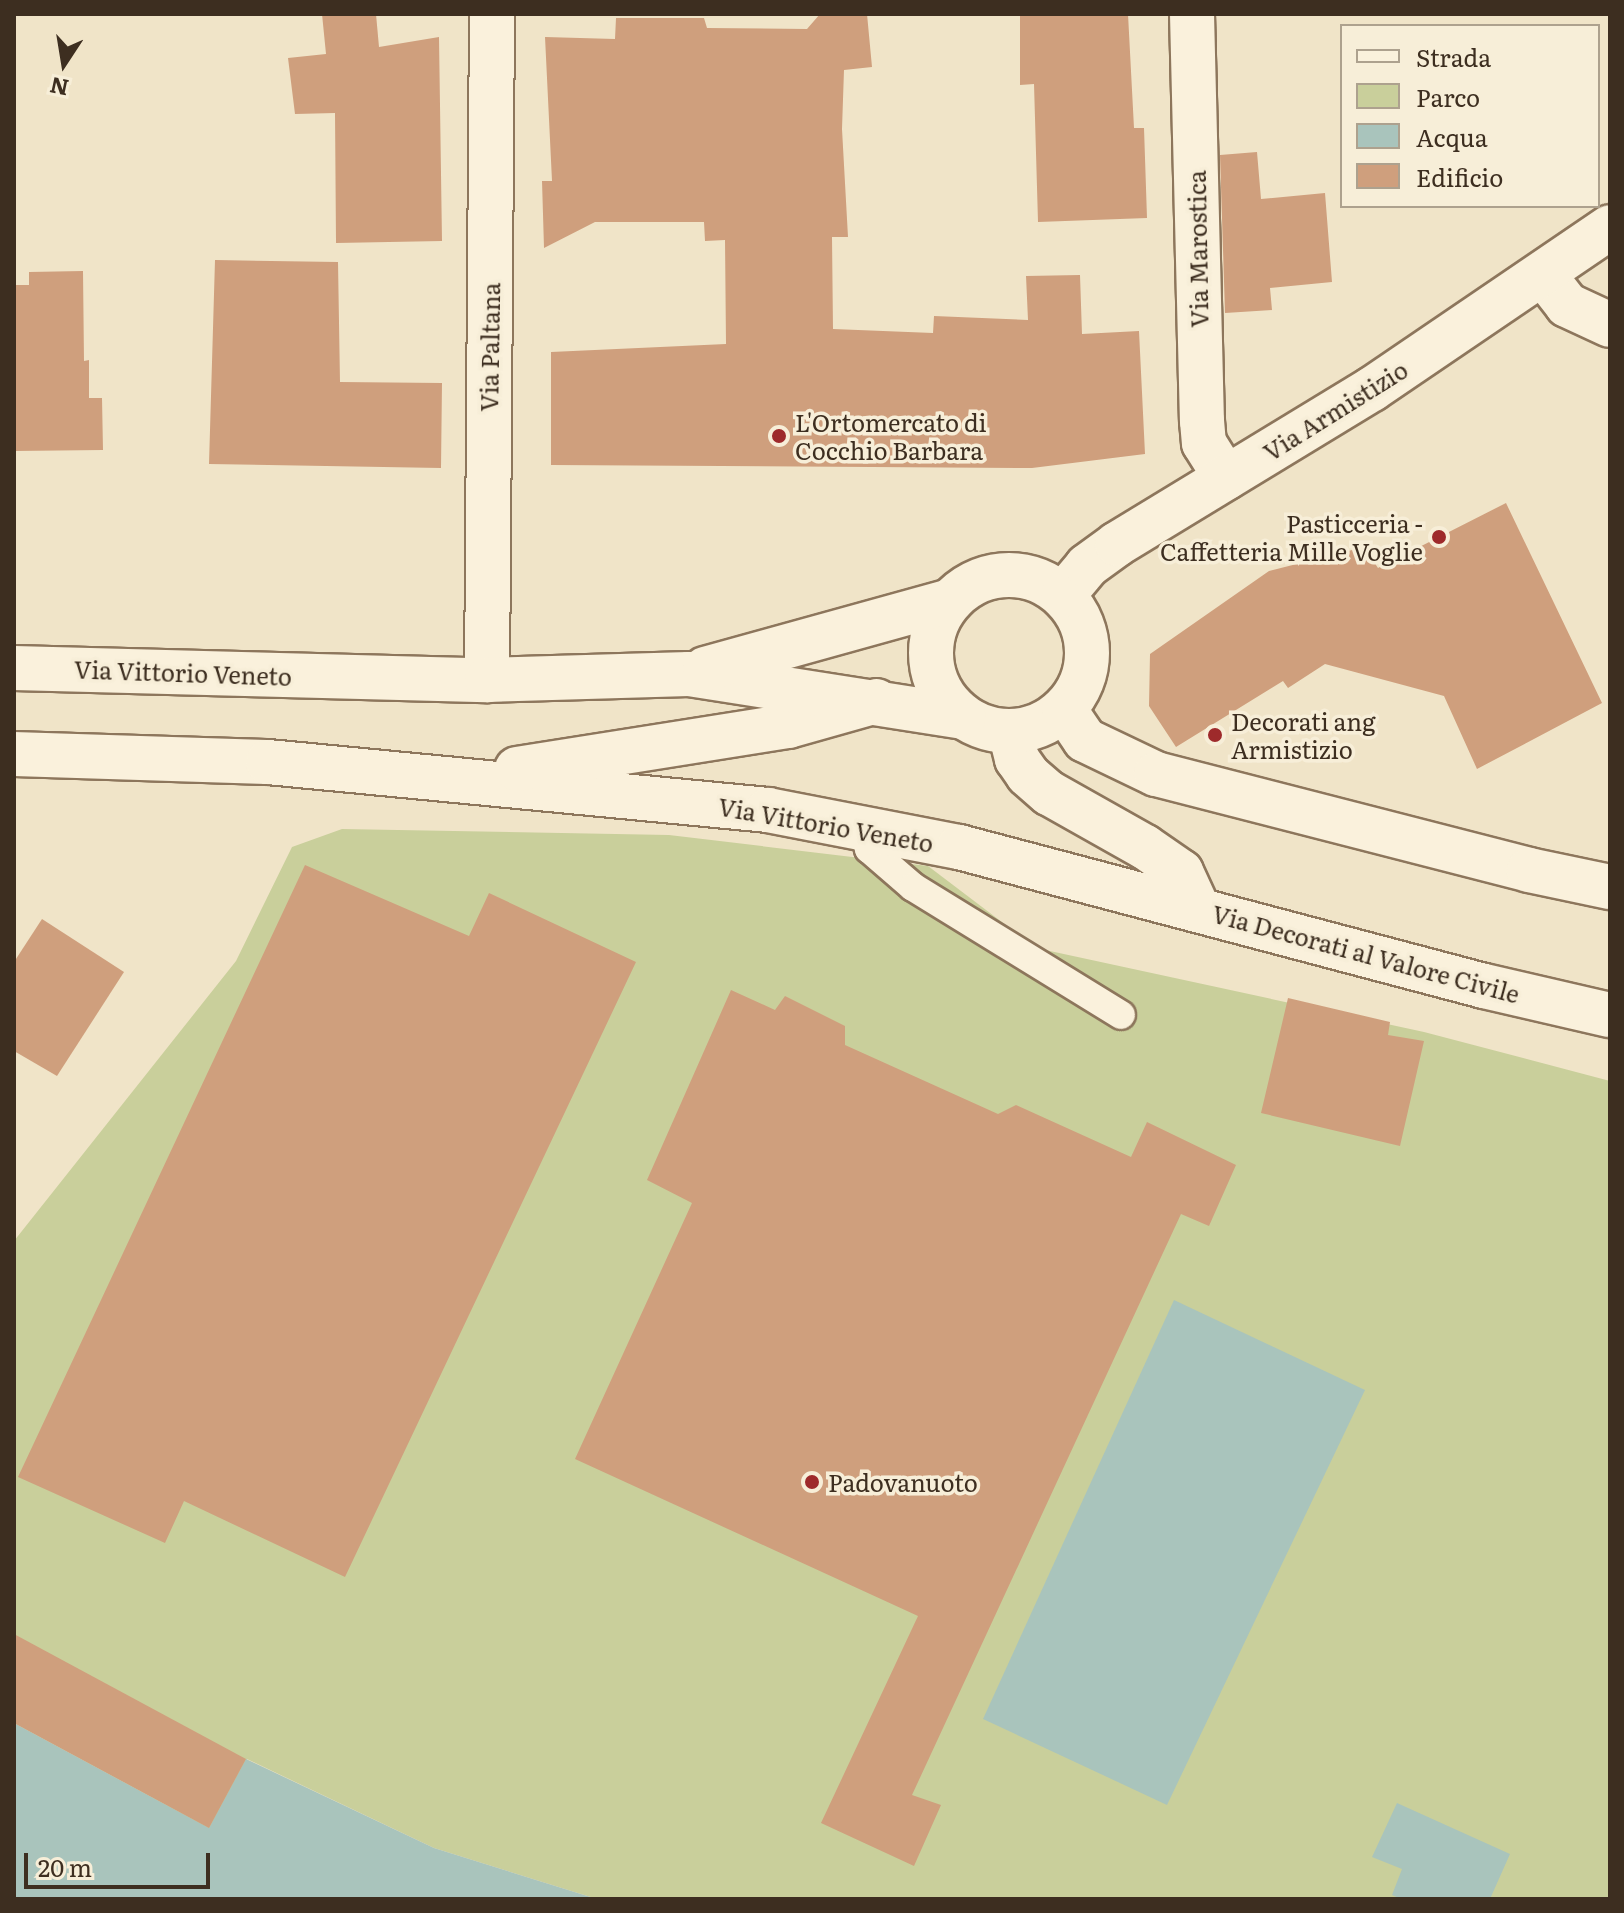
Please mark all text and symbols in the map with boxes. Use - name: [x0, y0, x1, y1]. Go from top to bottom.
- north arrow: [24, 24, 104, 104]
- legend: [1340, 24, 1600, 208]
- text: Strada: [1416, 39, 1491, 74]
- text: N: [46, 70, 71, 106]
- text: Parco: [1416, 79, 1480, 114]
- text: Acqua: [1416, 119, 1488, 154]
- text: Edificio: [1416, 159, 1503, 194]
- street label: Via Marostica: [1181, 170, 1213, 328]
- street label: Via Paltana: [473, 282, 505, 412]
- street label: Via Armistizio: [1257, 354, 1413, 466]
- place label: L'Ortomercato di Cocchio Barbara: [795, 408, 987, 464]
- marker: L'Ortomercato di Cocchio Barbara: [770, 427, 788, 445]
- place label: Pasticceria - Caffetteria Mille Voglie: [1160, 509, 1423, 565]
- marker: Pasticceria - Caffetteria Mille Voglie: [1430, 528, 1448, 546]
- street label: Via Vittorio Veneto: [74, 654, 292, 690]
- place label: Decorati ang Armistizio: [1231, 707, 1376, 763]
- marker: Decorati ang Armistizio: [1206, 726, 1224, 744]
- street label: Via Vittorio Veneto: [716, 791, 936, 857]
- street label: Via Decorati al Valore Civile: [1209, 898, 1523, 1008]
- place label: Padovanuoto: [828, 1468, 978, 1496]
- marker: Padovanuoto: [803, 1473, 821, 1491]
- scale bar: [28, 1837, 214, 1887]
- text: 20 m: [38, 1849, 92, 1884]

